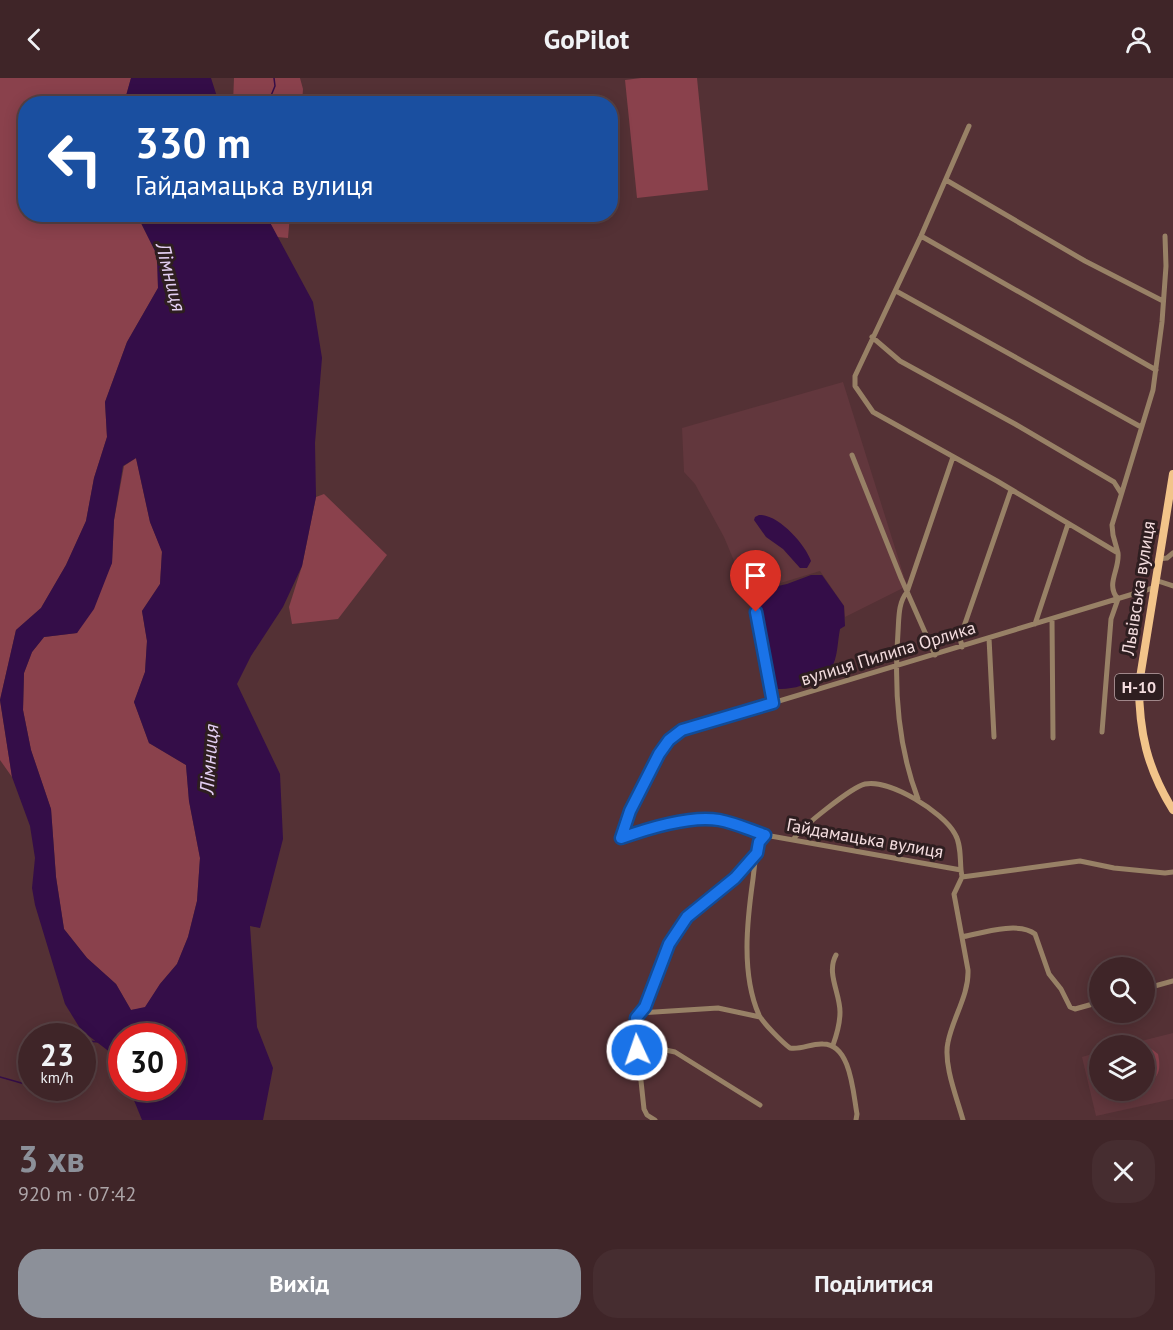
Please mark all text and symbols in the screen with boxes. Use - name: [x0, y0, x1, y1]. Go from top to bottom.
- text: GoPilot: [544, 22, 629, 56]
- icon: back: [18, 23, 51, 56]
- icon: person: [1122, 23, 1155, 56]
- text: 330 m: [135, 115, 251, 170]
- icon: left: [36, 120, 114, 198]
- text: Гайдамацька вулиця: [135, 168, 373, 202]
- water label: Лімниця: [150, 239, 192, 315]
- street label: Львівська вулиця: [1116, 519, 1160, 658]
- pin: [730, 550, 781, 612]
- icon: arrive: [739, 559, 772, 592]
- street label: вулиця Пилипа Орлика: [798, 615, 978, 691]
- road number: Н-10: [1115, 674, 1163, 700]
- water label: Лімниця: [194, 722, 224, 796]
- street label: Гайдамацька вулиця: [785, 813, 945, 863]
- map controls: [1089, 957, 1155, 1101]
- button: search: [1089, 957, 1155, 1023]
- position arrow: [605, 1018, 669, 1082]
- speed limit sign: 30: [108, 1023, 186, 1101]
- text: 23: [40, 1035, 74, 1074]
- button: layers: [1089, 1035, 1155, 1101]
- text: km/h: [41, 1068, 73, 1087]
- text: 3 хв: [18, 1135, 85, 1182]
- button: close: [1092, 1140, 1155, 1203]
- text: 920 m · 07:42: [18, 1181, 136, 1207]
- button: Вихід: [18, 1249, 581, 1318]
- button: Поділитися: [593, 1249, 1155, 1318]

